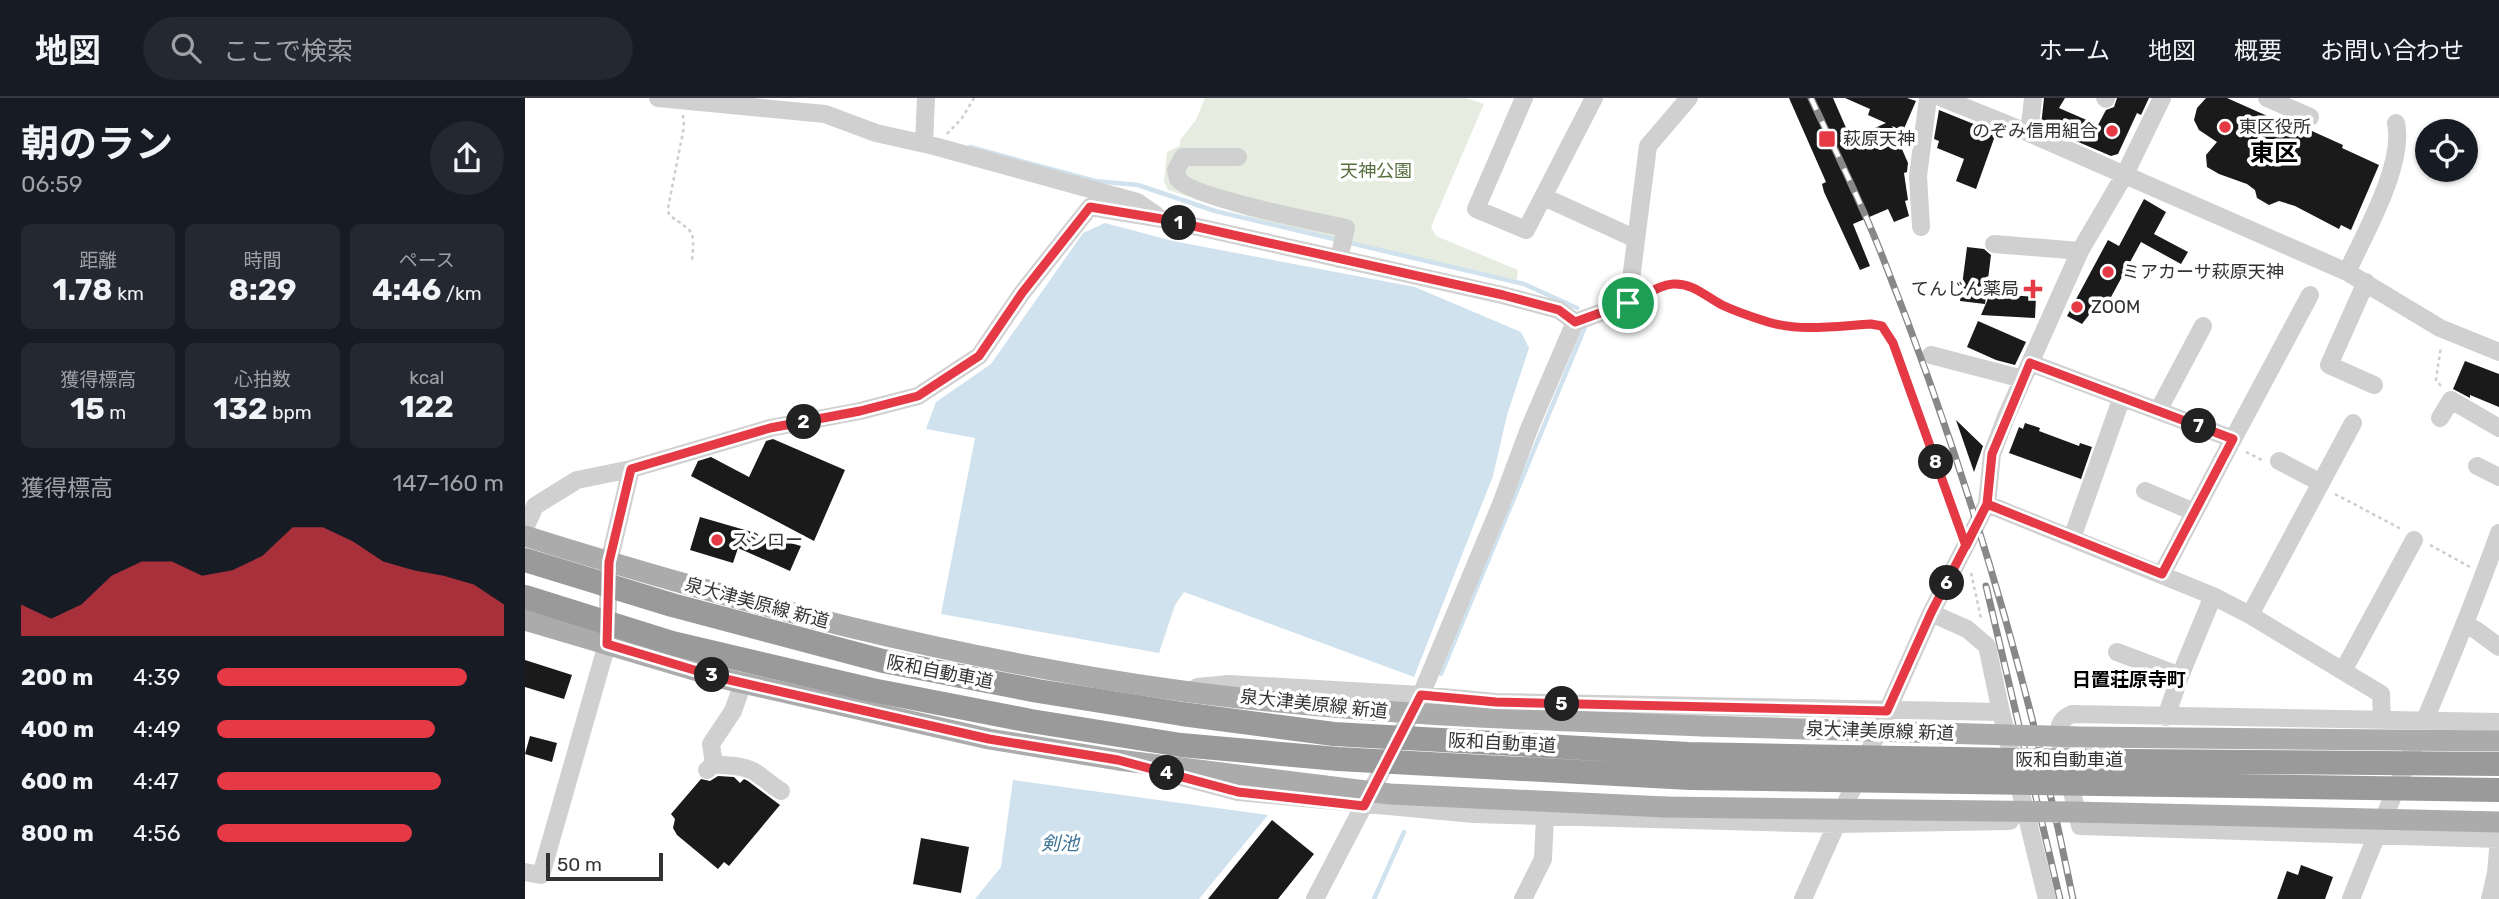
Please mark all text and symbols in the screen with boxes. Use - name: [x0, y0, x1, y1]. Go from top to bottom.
- search box: [143, 17, 633, 80]
- icon: search: [167, 29, 205, 67]
- text: 地図: [35, 31, 101, 70]
- text: ここで検索: [223, 36, 353, 67]
- text: ホーム: [2039, 37, 2110, 65]
- text: 地図: [2148, 37, 2196, 65]
- text: 概要: [2234, 37, 2282, 65]
- text: お問い合わせ: [2320, 37, 2464, 65]
- place label: 東区役所: [2239, 116, 2311, 138]
- marker: 東区役所: [2217, 119, 2233, 135]
- map controls: [2415, 119, 2478, 182]
- button: locate: [2415, 119, 2478, 182]
- place label: のぞみ信用組合: [1972, 120, 2098, 142]
- text: 朝のラン: [21, 121, 173, 167]
- button: share: [430, 121, 504, 195]
- marker: のぞみ信用組合: [2104, 123, 2120, 139]
- place label: 萩原天神: [1843, 128, 1915, 150]
- marker: 萩原天神: [1817, 129, 1837, 149]
- district label: 東区: [2250, 139, 2298, 167]
- park label: 天神公園: [1340, 160, 1412, 182]
- text: 06:59: [21, 170, 83, 198]
- pin: 1: [1161, 206, 1197, 240]
- text: 1: [1174, 211, 1183, 234]
- text: 距離: [79, 249, 117, 272]
- text: 時間: [243, 249, 282, 272]
- text: ペース: [399, 249, 455, 272]
- place label: ミアカーサ萩原天神: [2122, 261, 2284, 283]
- marker: ミアカーサ萩原天神: [2100, 264, 2116, 280]
- text: 1.78: [52, 272, 112, 308]
- text: 8:29: [229, 272, 296, 308]
- text: 4:46: [372, 272, 441, 308]
- pin: [1598, 273, 1658, 333]
- place label: てんじん薬局: [1911, 278, 2019, 300]
- marker: てんじん薬局: [2025, 281, 2041, 297]
- text: km: [112, 282, 144, 305]
- text: /km: [441, 282, 482, 305]
- icon: arrive: [1609, 284, 1647, 322]
- place label: ZOOM: [2091, 296, 2140, 318]
- marker: ZOOM: [2069, 299, 2085, 315]
- text: kcal: [409, 366, 444, 389]
- text: 獲得標高: [60, 368, 136, 391]
- text: 心拍数: [234, 368, 291, 391]
- text: 122: [400, 389, 454, 425]
- text: 15: [70, 391, 105, 427]
- text: 132: [213, 391, 267, 427]
- text: m: [105, 401, 126, 424]
- text: bpm: [267, 401, 312, 424]
- pin: 2: [787, 404, 821, 440]
- pin: 7: [2181, 408, 2217, 444]
- text: 2: [797, 410, 810, 433]
- text: 7: [2193, 414, 2204, 437]
- pin: 8: [1919, 444, 1953, 480]
- text: 8: [1929, 450, 1942, 473]
- text: 147–160 m: [393, 469, 504, 497]
- text: 獲得標高: [21, 474, 113, 502]
- place label: スシロー: [731, 529, 803, 551]
- marker: スシロー: [709, 532, 725, 548]
- pin: 6: [1929, 566, 1965, 601]
- text: 6: [1940, 571, 1953, 594]
- street label: 泉大津美原線 新道: [682, 573, 832, 633]
- street label: 阪和自動車道: [885, 651, 995, 693]
- pin: 3: [695, 658, 729, 692]
- text: 200 m: [21, 663, 93, 691]
- text: 4:39: [133, 663, 181, 691]
- text: 3: [705, 663, 718, 686]
- district label: 日置荘原寺町: [2072, 668, 2186, 691]
- street label: 泉大津美原線 新道: [1239, 685, 1389, 723]
- pin: 5: [1545, 686, 1579, 722]
- text: 5: [1555, 692, 1568, 715]
- text: 400 m: [21, 715, 94, 743]
- text: 4:49: [133, 715, 181, 743]
- street label: 泉大津美原線 新道: [1805, 717, 1955, 745]
- street label: 阪和自動車道: [1447, 729, 1557, 757]
- street label: 阪和自動車道: [2015, 749, 2123, 771]
- pin: 4: [1149, 756, 1185, 790]
- text: 4: [1160, 761, 1173, 784]
- text: 600 m: [21, 767, 93, 795]
- text: 4:47: [133, 767, 179, 795]
- text: 800 m: [21, 819, 94, 847]
- text: 4:56: [133, 819, 181, 847]
- water label: 剣池: [1041, 832, 1081, 855]
- scale bar: [546, 850, 663, 882]
- text: 50 m: [557, 853, 602, 876]

